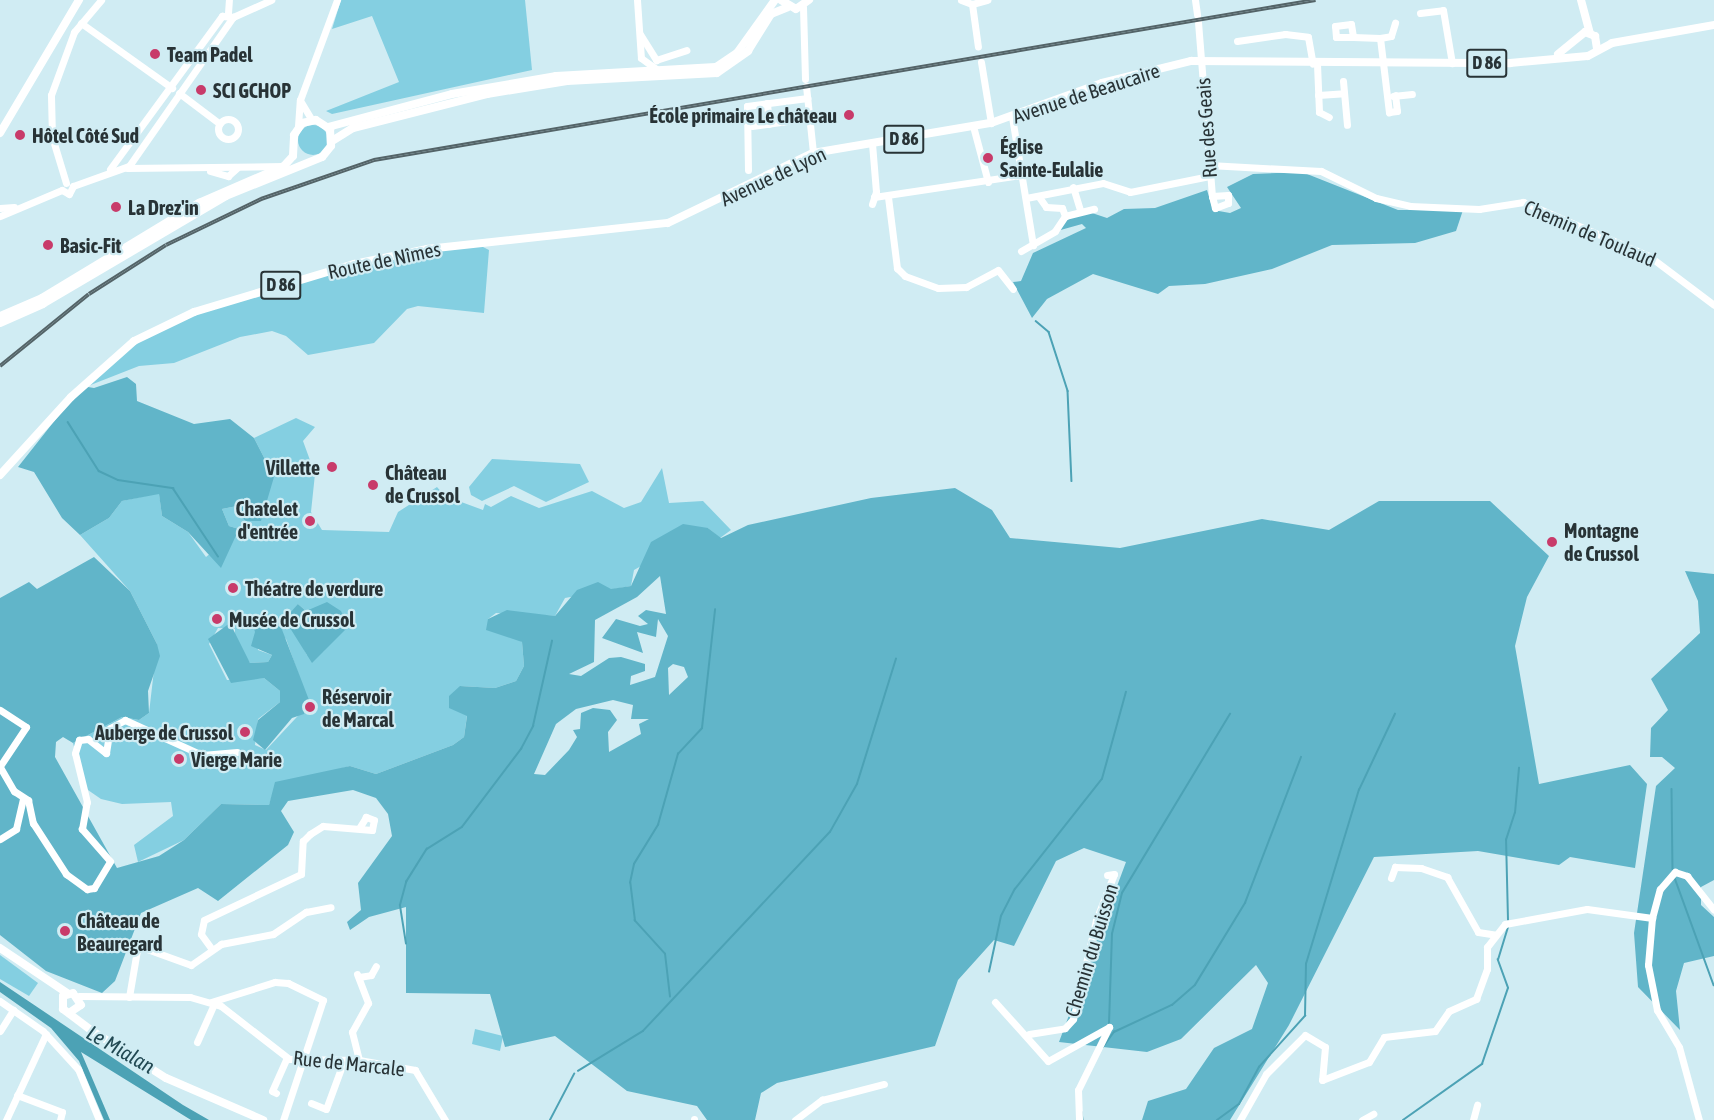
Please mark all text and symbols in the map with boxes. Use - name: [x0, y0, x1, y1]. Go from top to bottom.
- place label: Team Padel: [167, 42, 253, 66]
- marker: Team Padel: [148, 47, 162, 61]
- road number: D 86: [1466, 48, 1508, 78]
- street label: Avenue de Beaucaire: [1009, 58, 1163, 128]
- street label: Rue des Geais: [1191, 77, 1221, 179]
- place label: SCI GCHOP: [213, 78, 291, 102]
- marker: SCI GCHOP: [194, 83, 208, 97]
- place label: École primaire Le château: [649, 103, 837, 127]
- marker: École primaire Le château: [842, 108, 856, 122]
- place label: Hôtel Côté Sud: [32, 123, 139, 147]
- road number: D 86: [883, 124, 925, 154]
- marker: Hôtel Côté Sud: [13, 128, 27, 142]
- place label: Église Sainte-Eulalie: [1000, 134, 1103, 181]
- street label: Avenue de Lyon: [716, 141, 830, 211]
- marker: Église Sainte-Eulalie: [981, 151, 995, 165]
- street label: Chemin de Toulaud: [1520, 194, 1660, 272]
- place label: La Drez'in: [128, 195, 199, 219]
- marker: La Drez'in: [109, 200, 123, 214]
- place label: Basic-Fit: [60, 233, 121, 257]
- street label: Route de Nîmes: [325, 236, 443, 284]
- marker: Basic-Fit: [41, 238, 55, 252]
- road number: D 86: [260, 270, 302, 300]
- place label: Villette: [266, 455, 320, 479]
- marker: Villette: [325, 460, 339, 474]
- place label: Château de Crussol: [385, 461, 460, 508]
- marker: Château de Crussol: [366, 478, 380, 492]
- place label: Chatelet d'entrée: [235, 497, 298, 544]
- marker: Chatelet d'entrée: [303, 514, 317, 528]
- place label: Montagne de Crussol: [1564, 518, 1639, 565]
- marker: Montagne de Crussol: [1545, 535, 1559, 549]
- place label: Théatre de verdure: [245, 576, 383, 600]
- marker: Théatre de verdure: [226, 581, 240, 595]
- place label: Musée de Crussol: [229, 607, 355, 631]
- marker: Musée de Crussol: [210, 612, 224, 626]
- place label: Réservoir de Marcal: [322, 684, 394, 731]
- marker: Réservoir de Marcal: [303, 700, 317, 714]
- place label: Auberge de Crussol: [95, 720, 233, 744]
- marker: Auberge de Crussol: [238, 725, 252, 739]
- place label: Vierge Marie: [191, 747, 282, 771]
- marker: Vierge Marie: [172, 752, 186, 766]
- street label: Chemin du Buisson: [1059, 880, 1123, 1020]
- place label: Château de Beauregard: [77, 908, 162, 955]
- marker: Château de Beauregard: [58, 924, 72, 938]
- water label: Le Mialan: [82, 1019, 160, 1079]
- street label: Rue de Marcale: [292, 1045, 406, 1081]

